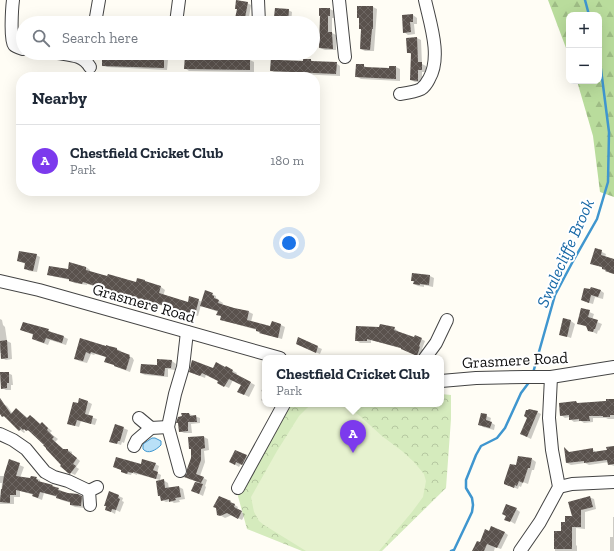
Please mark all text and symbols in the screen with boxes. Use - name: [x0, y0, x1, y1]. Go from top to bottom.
- map controls: [566, 12, 602, 84]
- button: +: [566, 12, 602, 48]
- search box: [16, 16, 320, 60]
- icon: search: [30, 27, 52, 49]
- text: Search here: [62, 29, 138, 47]
- button: −: [566, 48, 602, 84]
- text: Nearby: [32, 88, 87, 108]
- text: Chestfield Cricket Club: [70, 144, 223, 162]
- text: A: [41, 153, 49, 168]
- text: 180 m: [270, 153, 304, 168]
- text: Park: [70, 162, 96, 177]
- water label: Swalecliffe Brook: [532, 195, 598, 310]
- your location: [279, 233, 299, 253]
- street label: Grasmere Road: [90, 279, 198, 327]
- street label: Grasmere Road: [462, 348, 569, 372]
- popup: [262, 355, 444, 407]
- text: Chestfield Cricket Club: [276, 365, 430, 383]
- text: Park: [276, 383, 302, 398]
- pin: A: [340, 420, 366, 453]

